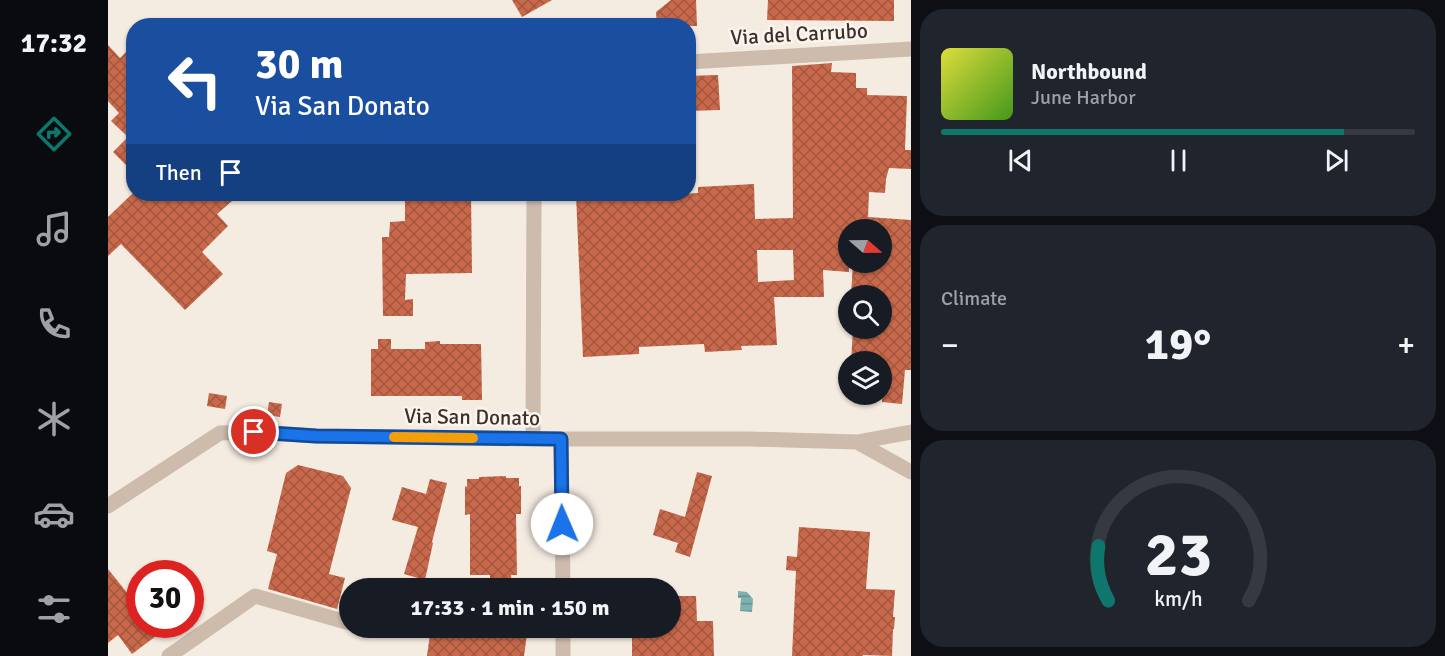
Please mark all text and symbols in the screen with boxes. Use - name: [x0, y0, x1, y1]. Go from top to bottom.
- street label: Via del Carrubo: [730, 17, 868, 51]
- text: 17:32: [21, 27, 87, 60]
- text: 30 m: [255, 39, 344, 90]
- icon: left: [156, 42, 234, 120]
- text: Northbound: [1031, 58, 1147, 85]
- text: June Harbor: [1031, 85, 1136, 110]
- text: Via San Donato: [255, 90, 430, 123]
- icon: directions: [33, 113, 75, 155]
- icon: previous: [1004, 144, 1037, 177]
- icon: pause: [1162, 144, 1195, 177]
- icon: next: [1320, 144, 1353, 177]
- icon: arrive: [214, 156, 247, 189]
- text: Then: [156, 159, 202, 186]
- icon: music: [33, 208, 75, 250]
- north arrow: [838, 219, 892, 273]
- map controls: [838, 219, 892, 405]
- button: search: [838, 285, 892, 339]
- text: Climate: [941, 286, 1007, 311]
- icon: phone: [33, 303, 75, 345]
- text: 19°: [1145, 317, 1211, 372]
- text: −: [941, 325, 959, 366]
- text: +: [1397, 325, 1415, 366]
- button: layers: [838, 351, 892, 405]
- icon: climate: [33, 398, 75, 440]
- street label: Via San Donato: [404, 403, 540, 431]
- pin: [228, 406, 279, 457]
- icon: arrive: [237, 415, 270, 448]
- position arrow: [530, 492, 594, 556]
- icon: car: [33, 493, 75, 535]
- text: 23: [1144, 516, 1212, 593]
- speed limit sign: 30: [126, 560, 204, 638]
- text: km/h: [1154, 586, 1202, 612]
- icon: filters: [33, 588, 75, 630]
- text: 17:33 · 1 min · 150 m: [410, 594, 610, 621]

